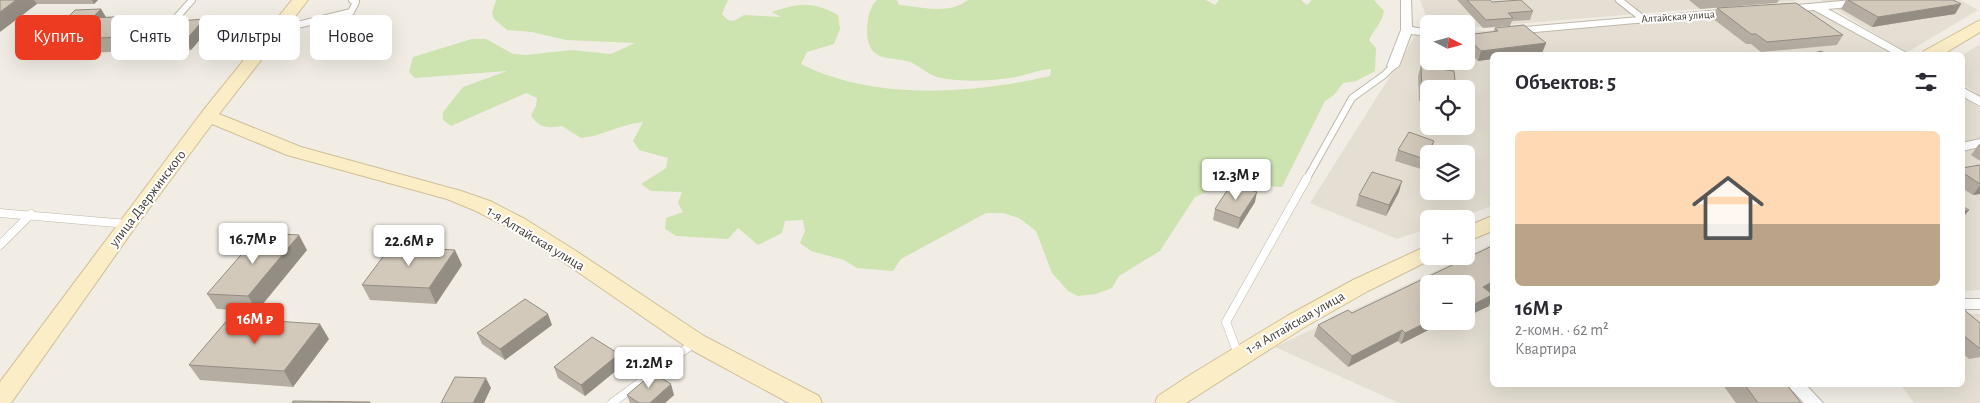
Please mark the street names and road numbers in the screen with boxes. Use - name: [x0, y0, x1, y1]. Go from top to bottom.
- street label: Алтайская улица: [1641, 8, 1715, 25]
- street label: улица Дзержинского: [106, 147, 189, 250]
- street label: 1-я Алтайская улица: [484, 204, 587, 274]
- street label: 1-я Алтайская улица: [1244, 289, 1348, 357]

